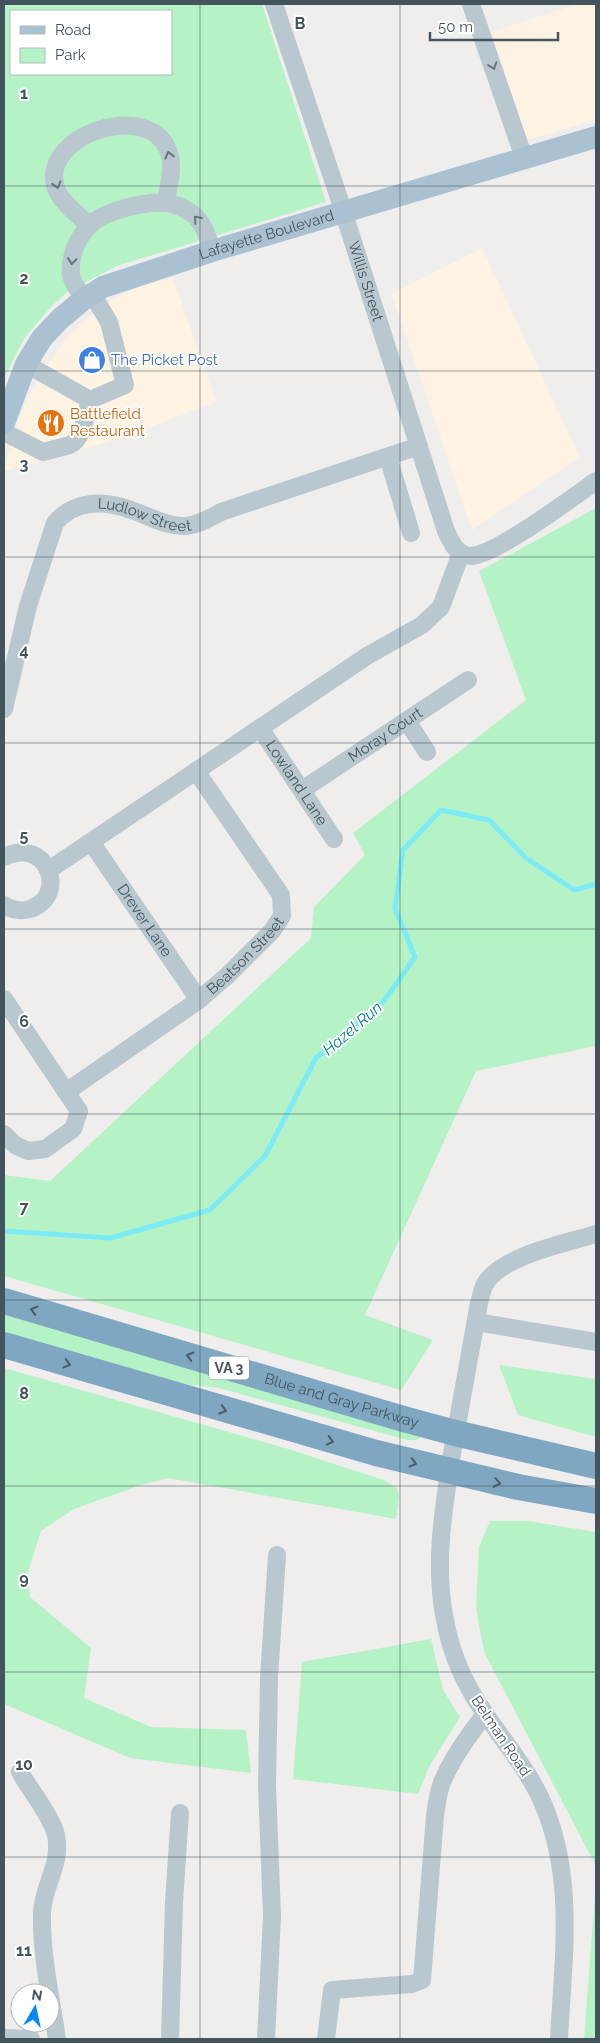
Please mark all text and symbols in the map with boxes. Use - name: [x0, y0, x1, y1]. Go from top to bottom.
- legend: [10, 10, 172, 75]
- scale bar: [430, 10, 558, 42]
- text: B: [295, 14, 306, 33]
- text: 50 m: [438, 18, 473, 36]
- text: Road: [55, 21, 91, 39]
- text: Park: [55, 46, 86, 64]
- one-way arrow: [487, 62, 497, 70]
- text: 1: [20, 84, 28, 103]
- one-way arrow: [164, 151, 174, 159]
- one-way arrow: [51, 180, 61, 188]
- street label: Lafayette Boulevard: [197, 206, 336, 264]
- one-way arrow: [193, 216, 202, 225]
- street label: Willis Street: [344, 239, 387, 324]
- one-way arrow: [67, 258, 78, 266]
- text: 2: [19, 269, 29, 288]
- shop icon: The Picket Post: [77, 345, 107, 375]
- place label: The Picket Post: [111, 351, 218, 369]
- place label: Battlefield Restaurant: [70, 405, 145, 440]
- restaurant icon: Battlefield Restaurant: [36, 408, 66, 438]
- text: 3: [20, 455, 29, 474]
- street label: Ludlow Street: [97, 495, 193, 535]
- text: 4: [19, 641, 29, 660]
- street label: Moray Court: [345, 704, 426, 766]
- street label: Lowland Lane: [262, 737, 331, 829]
- text: 5: [20, 826, 29, 845]
- street label: Drever Lane: [113, 881, 176, 960]
- street label: Beatson Street: [203, 914, 288, 998]
- water label: Hazel Run: [319, 997, 386, 1059]
- text: 6: [19, 1012, 29, 1031]
- text: 7: [20, 1198, 29, 1217]
- one-way arrow: [31, 1306, 39, 1316]
- one-way arrow: [187, 1352, 195, 1362]
- road number: VA 3: [209, 1356, 249, 1380]
- one-way arrow: [63, 1359, 71, 1369]
- street label: Blue and Gray Parkway: [262, 1369, 421, 1432]
- text: 8: [19, 1384, 29, 1403]
- one-way arrow: [219, 1404, 227, 1414]
- one-way arrow: [326, 1435, 334, 1445]
- one-way arrow: [408, 1457, 416, 1467]
- one-way arrow: [492, 1477, 501, 1488]
- text: 9: [19, 1569, 29, 1588]
- street label: Belman Road: [467, 1692, 535, 1780]
- text: 10: [15, 1755, 33, 1774]
- text: 11: [16, 1941, 32, 1960]
- north arrow: [10, 1983, 60, 2033]
- text: N: [31, 1986, 44, 2004]

